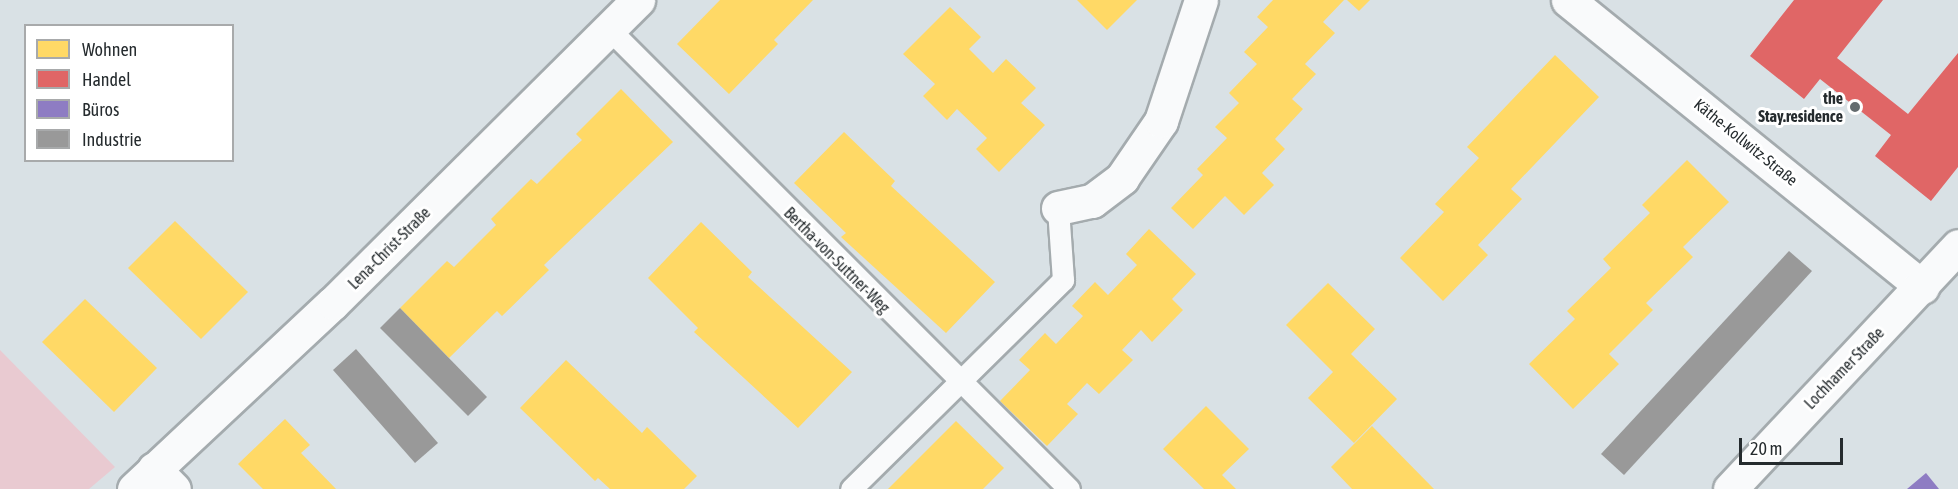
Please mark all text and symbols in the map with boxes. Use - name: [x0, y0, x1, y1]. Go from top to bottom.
- legend: [24, 24, 234, 162]
- text: Wohnen: [82, 39, 137, 60]
- text: Handel: [82, 69, 131, 90]
- place label: the Stay.residence: [1758, 88, 1843, 126]
- street label: Käthe-Kollwitz-Straße: [1690, 94, 1802, 190]
- text: Büros: [82, 99, 119, 120]
- marker: the Stay.residence: [1848, 100, 1862, 114]
- text: Industrie: [82, 129, 142, 150]
- street label: Lena-Christ-Straße: [344, 203, 434, 293]
- street label: Bertha-von-Suttner-Weg: [780, 203, 894, 317]
- street label: Lochhamer Straße: [1800, 323, 1888, 413]
- scale bar: [1742, 426, 1846, 464]
- text: 20 m: [1750, 438, 1782, 459]

